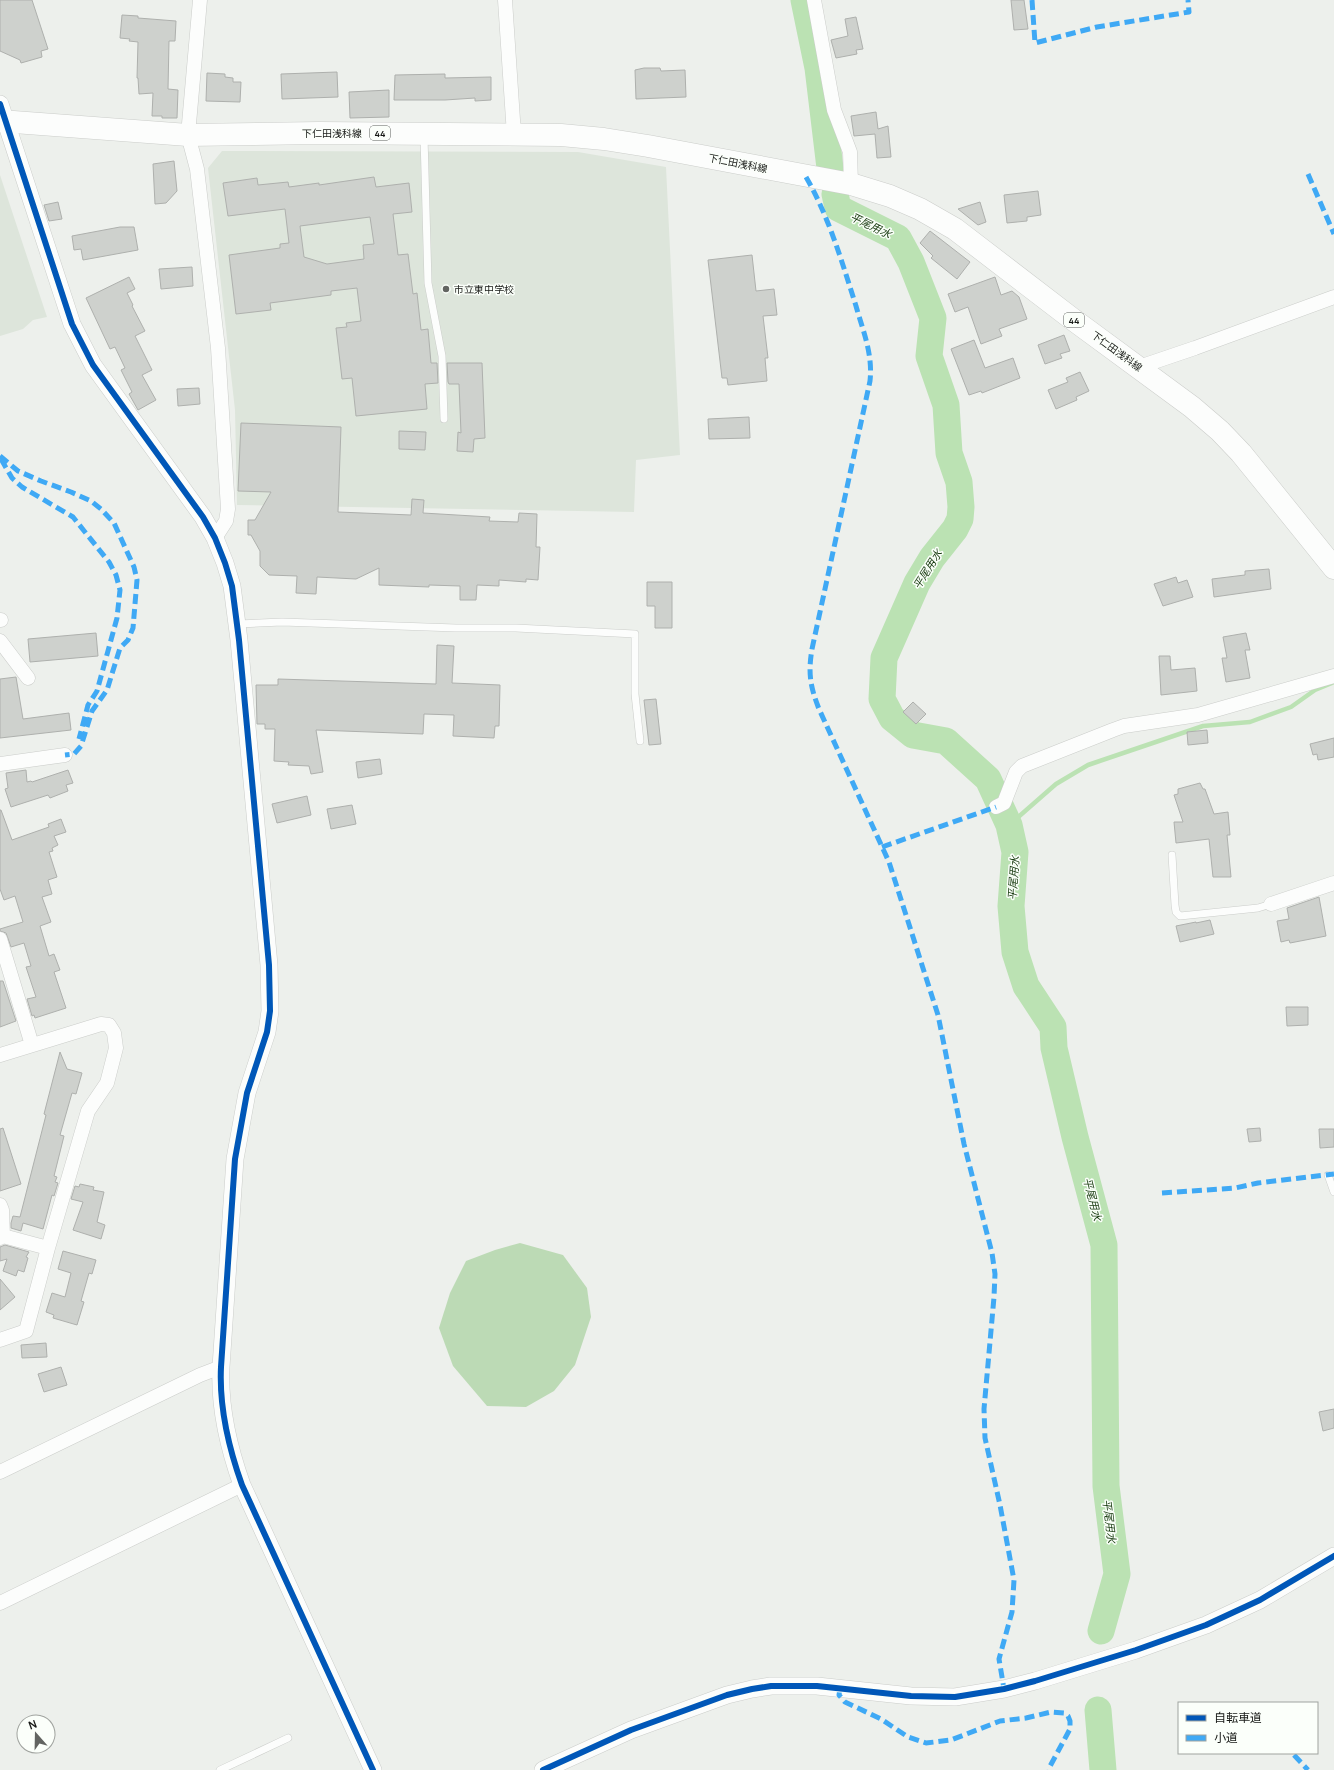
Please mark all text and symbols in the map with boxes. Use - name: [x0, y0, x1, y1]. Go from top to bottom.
- street label: 下仁田浅科線: [302, 126, 362, 140]
- road number: 44: [370, 126, 390, 140]
- street label: 下仁田浅科線: [707, 150, 769, 176]
- water label: 平尾用水: [848, 209, 895, 242]
- place label: 市立東中学校: [454, 282, 514, 296]
- marker: 市立東中学校: [441, 284, 451, 294]
- road number: 44: [1064, 313, 1084, 327]
- street label: 下仁田浅科線: [1089, 328, 1145, 374]
- water label: 平尾用水: [909, 546, 946, 592]
- water label: 平尾用水: [1004, 855, 1022, 900]
- water label: 平尾用水: [1080, 1176, 1106, 1223]
- water label: 平尾用水: [1100, 1498, 1120, 1545]
- legend: [1178, 1702, 1318, 1754]
- text: 自転車道: [1214, 1709, 1262, 1726]
- north arrow: [16, 1714, 56, 1754]
- text: N: [26, 1716, 39, 1733]
- text: 小道: [1214, 1729, 1238, 1746]

